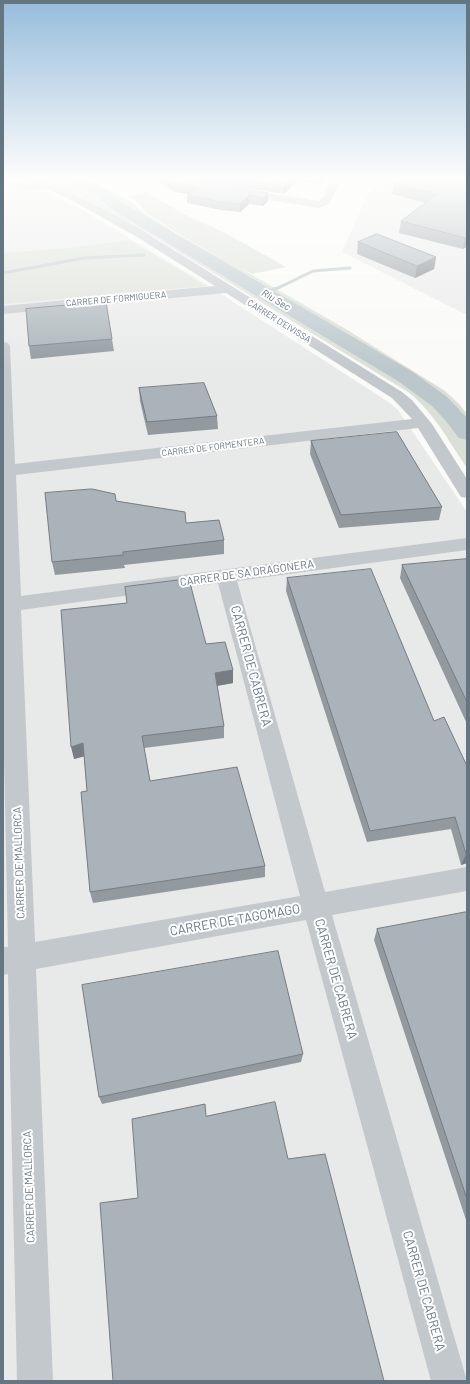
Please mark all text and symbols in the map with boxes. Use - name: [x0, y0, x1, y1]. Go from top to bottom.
- water label: Riu Sec: [259, 287, 293, 313]
- street label: CARRER DE FORMIGUERA: [65, 289, 167, 309]
- street label: CARRER D'EIVISSA: [245, 297, 313, 345]
- street label: CARRER DE FORMENTERA: [161, 435, 265, 459]
- street label: CARRER DE SA DRAGONERA: [179, 557, 315, 589]
- street label: CARRER DE CABRERA: [227, 604, 275, 728]
- street label: CARRER DE MALLORCA: [10, 807, 28, 919]
- street label: CARRER DE TAGOMAGO: [169, 901, 301, 939]
- street label: CARRER DE CABRERA: [311, 917, 361, 1041]
- street label: CARRER DE MALLORCA: [20, 1131, 38, 1243]
- street label: CARRER DE CABRERA: [399, 1229, 449, 1353]

